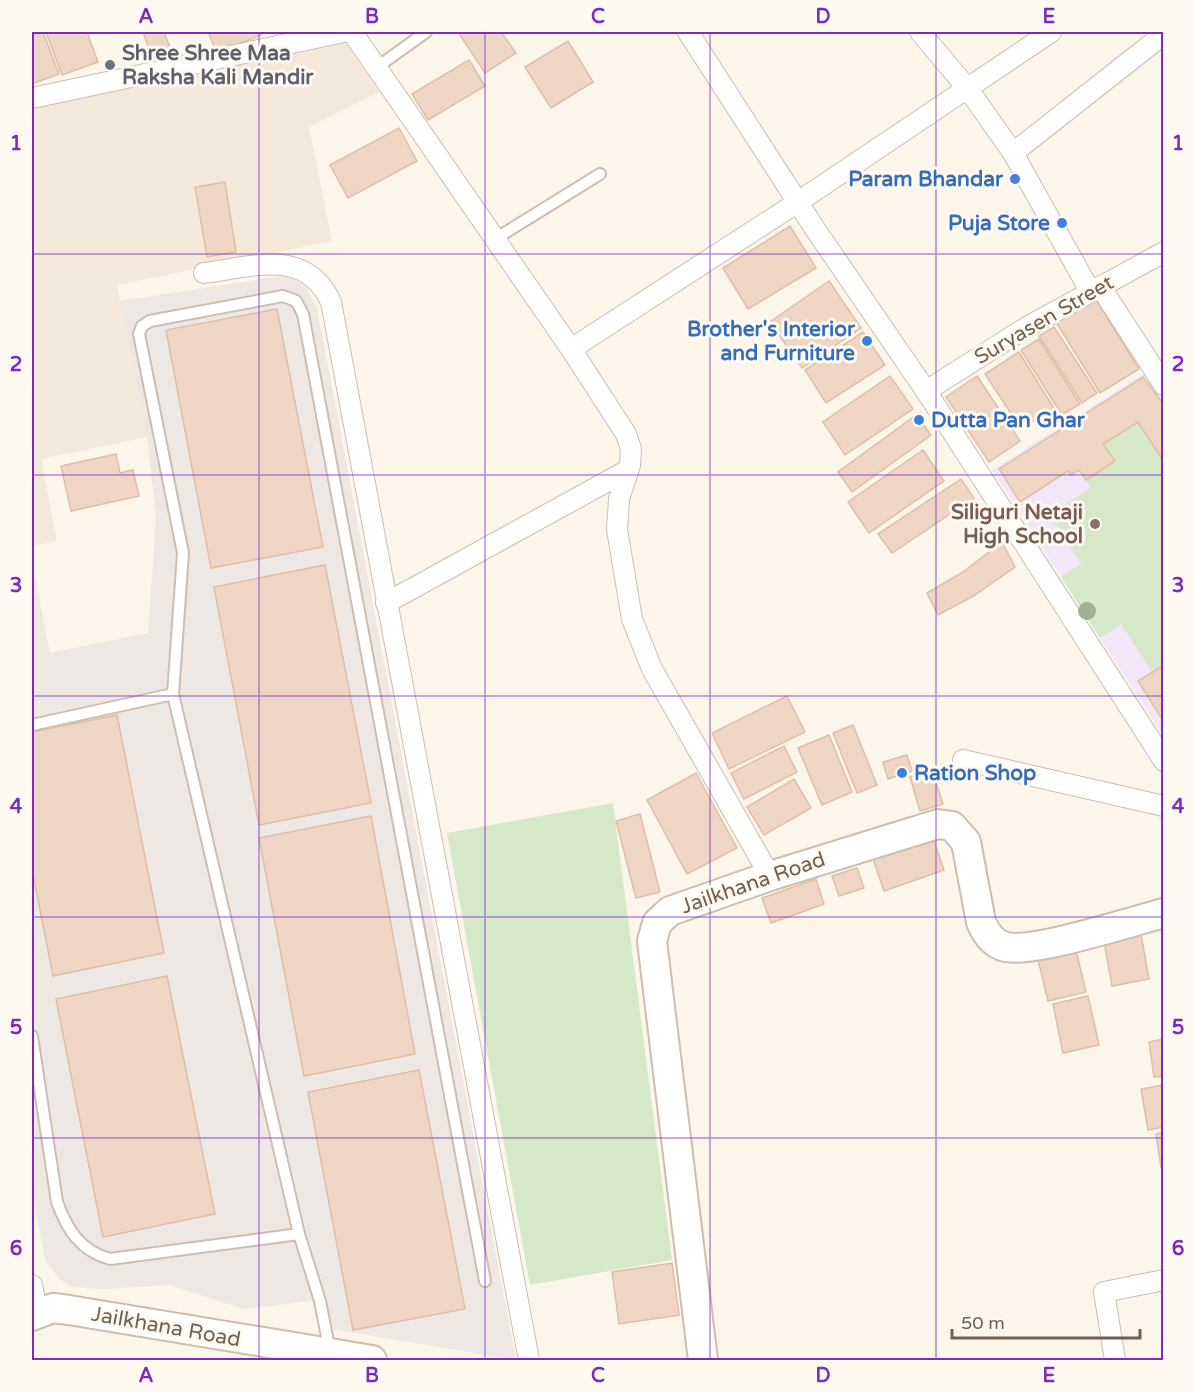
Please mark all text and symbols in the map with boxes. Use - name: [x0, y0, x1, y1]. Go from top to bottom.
- text: A: [139, 5, 154, 29]
- text: B: [365, 5, 379, 29]
- text: C: [591, 5, 605, 29]
- text: D: [815, 5, 831, 29]
- text: E: [1043, 5, 1056, 29]
- place label: Shree Shree Maa Raksha Kali Mandir: [122, 41, 314, 90]
- marker: Shree Shree Maa Raksha Kali Mandir: [103, 58, 117, 72]
- text: 1: [10, 132, 22, 156]
- text: 1: [1172, 132, 1184, 156]
- place label: Param Bhandar: [848, 167, 1004, 192]
- marker: Param Bhandar: [1008, 172, 1022, 186]
- place label: Puja Store: [948, 211, 1050, 236]
- marker: Puja Store: [1055, 216, 1069, 230]
- street label: Suryasen Street: [970, 270, 1118, 370]
- place label: Brother's Interior and Furniture: [687, 317, 856, 366]
- marker: Brother's Interior and Furniture: [860, 334, 874, 348]
- text: 2: [10, 353, 22, 377]
- text: 2: [1172, 353, 1184, 377]
- place label: Dutta Pan Ghar: [931, 408, 1086, 433]
- marker: Dutta Pan Ghar: [912, 413, 926, 427]
- place label: Siliguri Netaji High School: [951, 500, 1083, 549]
- marker: Siliguri Netaji High School: [1088, 517, 1102, 531]
- text: 3: [10, 574, 22, 598]
- text: 3: [1172, 574, 1184, 598]
- place label: Ration Shop: [914, 761, 1036, 786]
- marker: Ration Shop: [895, 766, 909, 780]
- text: 4: [10, 795, 23, 819]
- text: 4: [1172, 795, 1185, 819]
- street label: Jailkhana Road: [678, 847, 828, 919]
- text: 5: [10, 1016, 22, 1040]
- text: 5: [1172, 1016, 1184, 1040]
- text: 6: [10, 1237, 22, 1261]
- text: 6: [1172, 1237, 1184, 1261]
- street label: Jailkhana Road: [90, 1302, 242, 1352]
- scale bar: [952, 1302, 1140, 1340]
- text: 50 m: [961, 1312, 1005, 1334]
- text: A: [139, 1364, 154, 1388]
- text: B: [365, 1364, 379, 1388]
- text: C: [591, 1364, 605, 1388]
- text: D: [815, 1364, 831, 1388]
- text: E: [1043, 1364, 1056, 1388]

